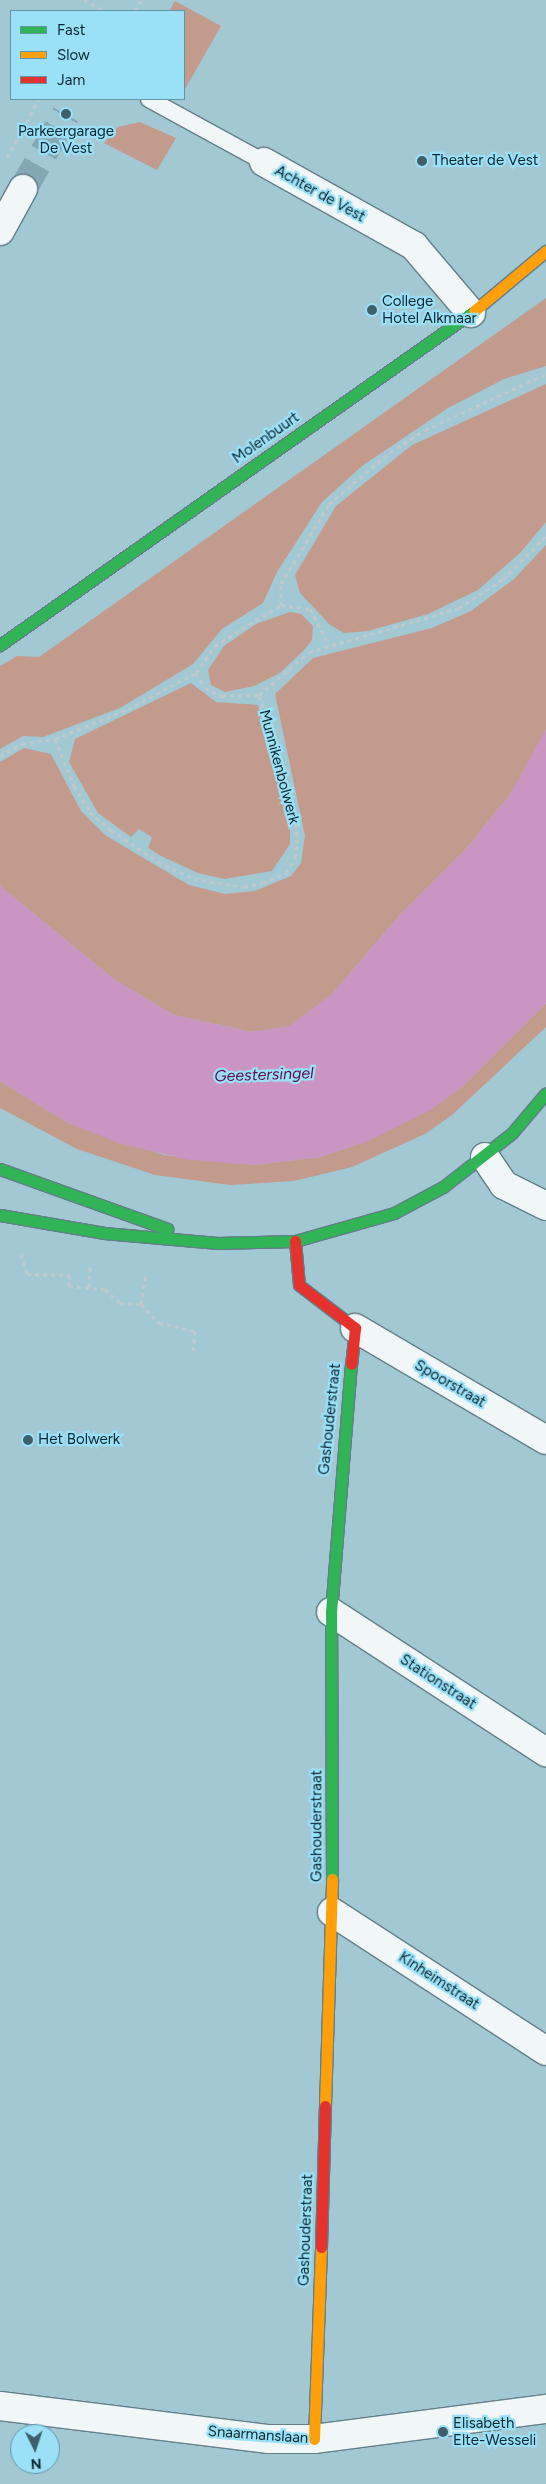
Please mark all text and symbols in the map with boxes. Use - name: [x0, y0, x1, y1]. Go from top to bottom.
- legend: [10, 10, 185, 100]
- text: Fast: [57, 21, 85, 39]
- text: Slow: [57, 46, 90, 64]
- text: Jam: [57, 71, 85, 89]
- marker: Parkeergarage De Vest: [60, 108, 72, 120]
- place label: Parkeergarage De Vest: [18, 122, 114, 157]
- place label: Theater de Vest: [432, 152, 538, 170]
- marker: Theater de Vest: [416, 155, 428, 167]
- street label: Achter de Vest: [272, 162, 368, 226]
- place label: College Hotel Alkmaar: [382, 292, 477, 327]
- marker: College Hotel Alkmaar: [366, 304, 378, 316]
- street label: Molenbuurt: [229, 408, 303, 468]
- street label: Munnikenbolwerk: [255, 708, 303, 826]
- water label: Geestersingel: [214, 1064, 314, 1086]
- street label: Spoorstraat: [411, 1356, 489, 1412]
- street label: Gashouderstraat: [315, 1362, 345, 1476]
- place label: Het Bolwerk: [38, 1431, 120, 1449]
- marker: Het Bolwerk: [22, 1434, 34, 1446]
- street label: Stationstraat: [396, 1651, 480, 1713]
- street label: Gashouderstraat: [308, 1770, 326, 1882]
- street label: Kinheimstraat: [395, 1948, 483, 2014]
- street label: Gashouderstraat: [295, 2174, 317, 2286]
- place label: Elisabeth Elte-Wesseli: [453, 2414, 536, 2449]
- street label: Snaarmanslaan: [207, 2423, 309, 2447]
- north arrow: [10, 2424, 60, 2474]
- marker: Elisabeth Elte-Wesseli: [437, 2426, 449, 2438]
- text: N: [30, 2455, 42, 2472]

